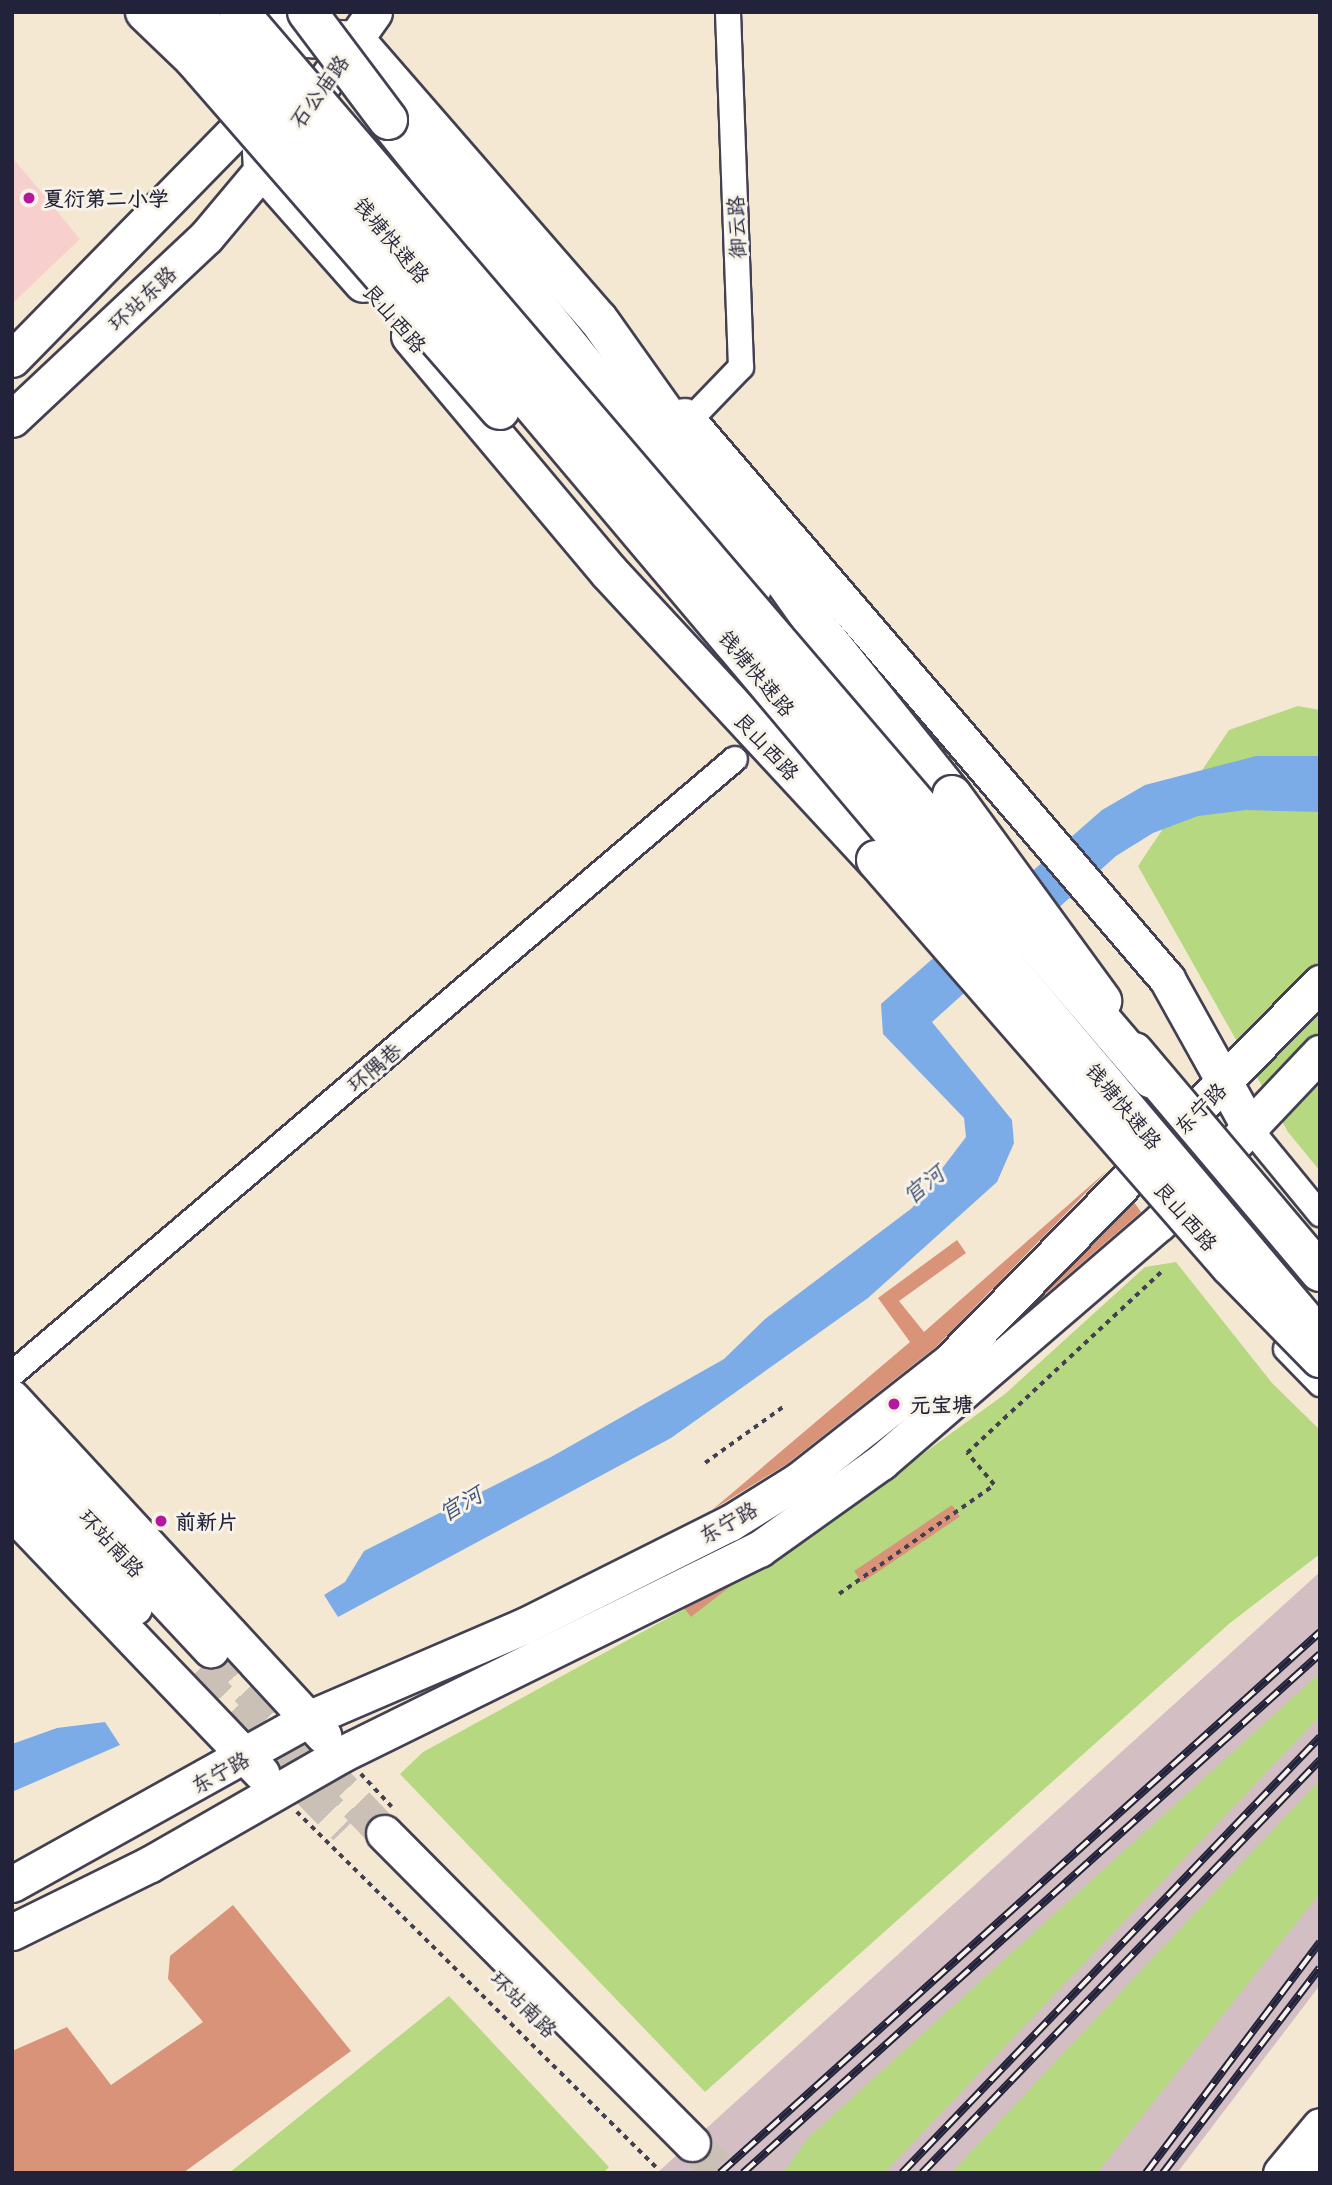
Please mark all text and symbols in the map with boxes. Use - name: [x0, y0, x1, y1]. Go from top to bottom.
- street label: 石公庙路: [284, 50, 354, 132]
- place label: 夏衍第二小学: [43, 185, 169, 211]
- marker: 夏衍第二小学: [21, 190, 37, 206]
- street label: 钱塘快速路: [349, 192, 435, 288]
- street label: 御云路: [722, 195, 750, 259]
- street label: 环站东路: [103, 260, 181, 336]
- street label: 艮山西路: [358, 278, 432, 358]
- street label: 钱塘快速路: [714, 625, 800, 721]
- street label: 艮山西路: [729, 707, 805, 785]
- street label: 环隅巷: [342, 1037, 406, 1097]
- street label: 钱塘快速路: [1081, 1058, 1167, 1154]
- street label: 东宁路: [1169, 1077, 1231, 1139]
- water label: 官河: [896, 1159, 950, 1209]
- street label: 艮山西路: [1149, 1176, 1223, 1256]
- place label: 元宝塘: [910, 1391, 973, 1417]
- marker: 元宝塘: [884, 1394, 904, 1414]
- water label: 官河: [433, 1480, 487, 1526]
- street label: 东宁路: [694, 1496, 762, 1548]
- street label: 环站南路: [74, 1504, 150, 1582]
- place label: 前新片: [175, 1508, 238, 1534]
- marker: 前新片: [153, 1513, 169, 1529]
- street label: 东宁路: [186, 1746, 254, 1798]
- street label: 环站南路: [485, 1965, 563, 2043]

